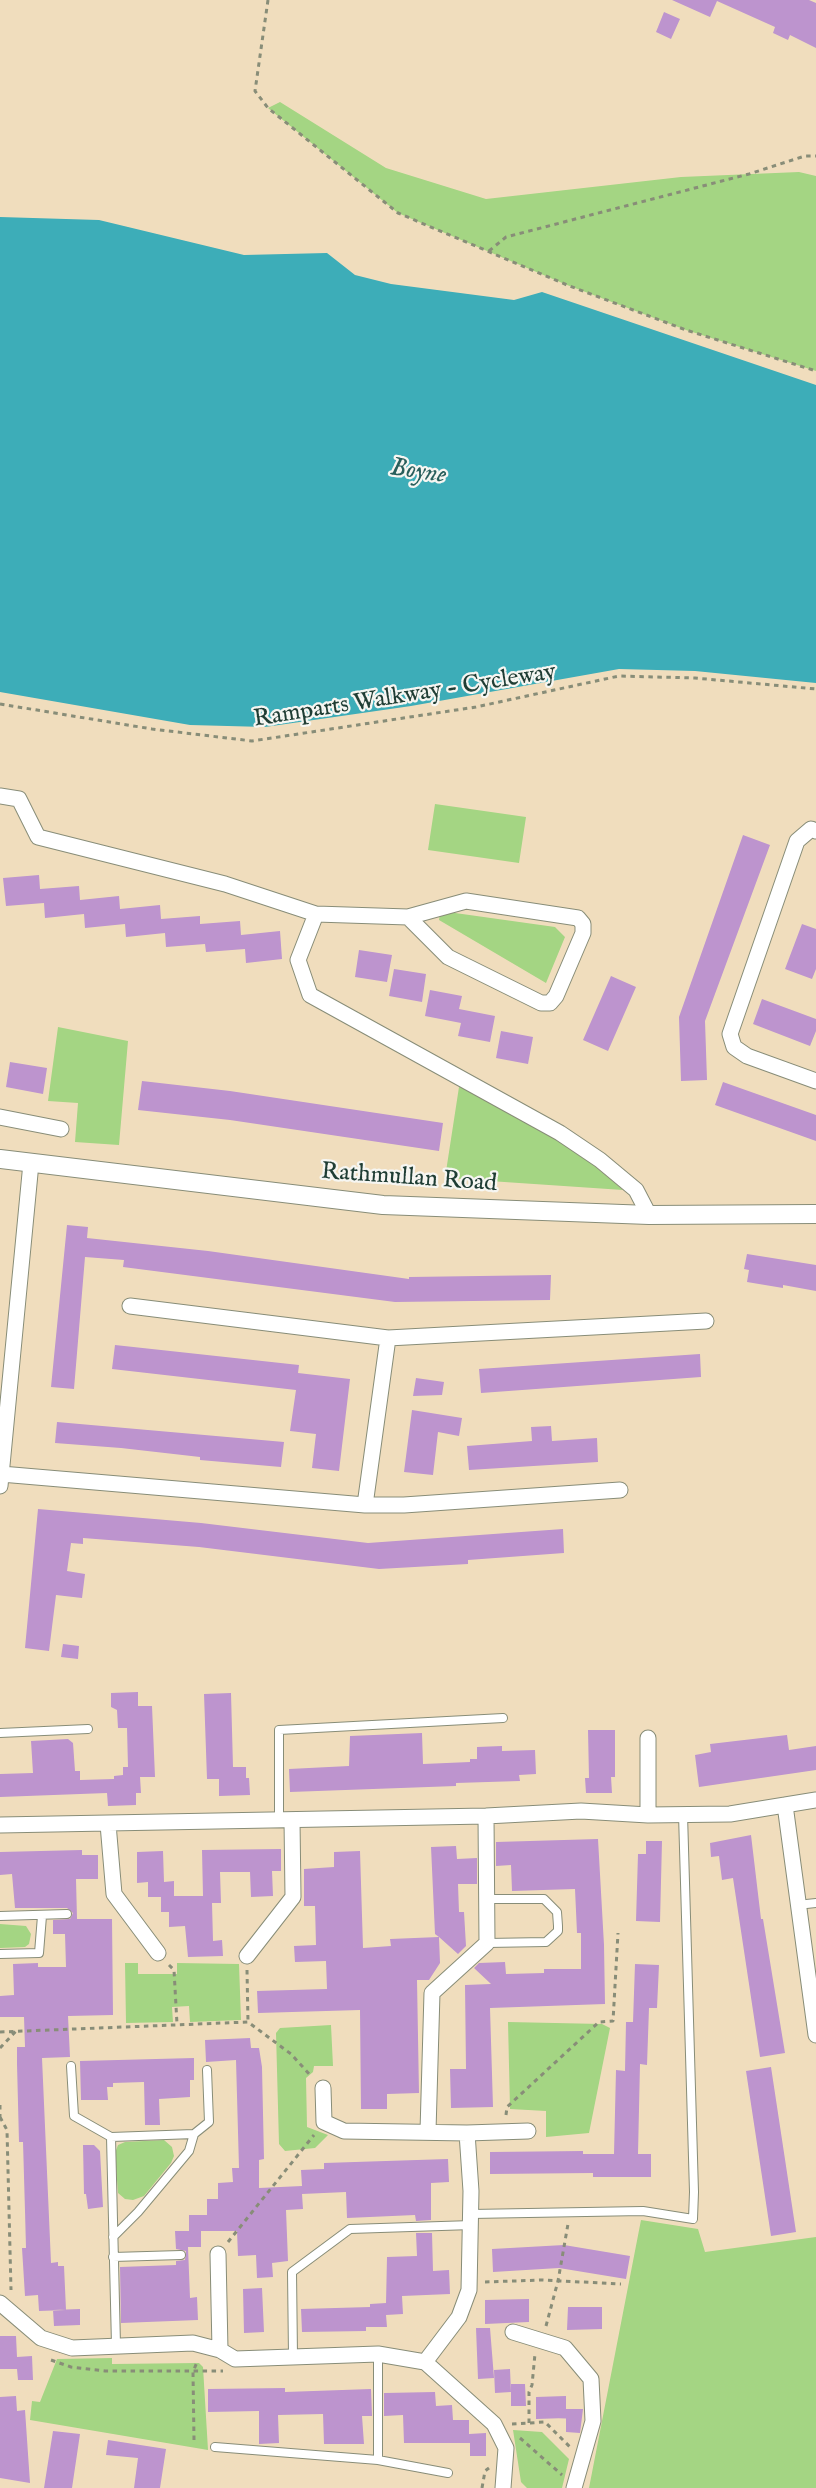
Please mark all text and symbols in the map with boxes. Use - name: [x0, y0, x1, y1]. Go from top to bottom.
- water label: Boyne: [388, 454, 448, 492]
- street label: Ramparts Walkway - Cycleway: [252, 659, 558, 735]
- street label: Rathmullan Road: [320, 1158, 498, 1200]

